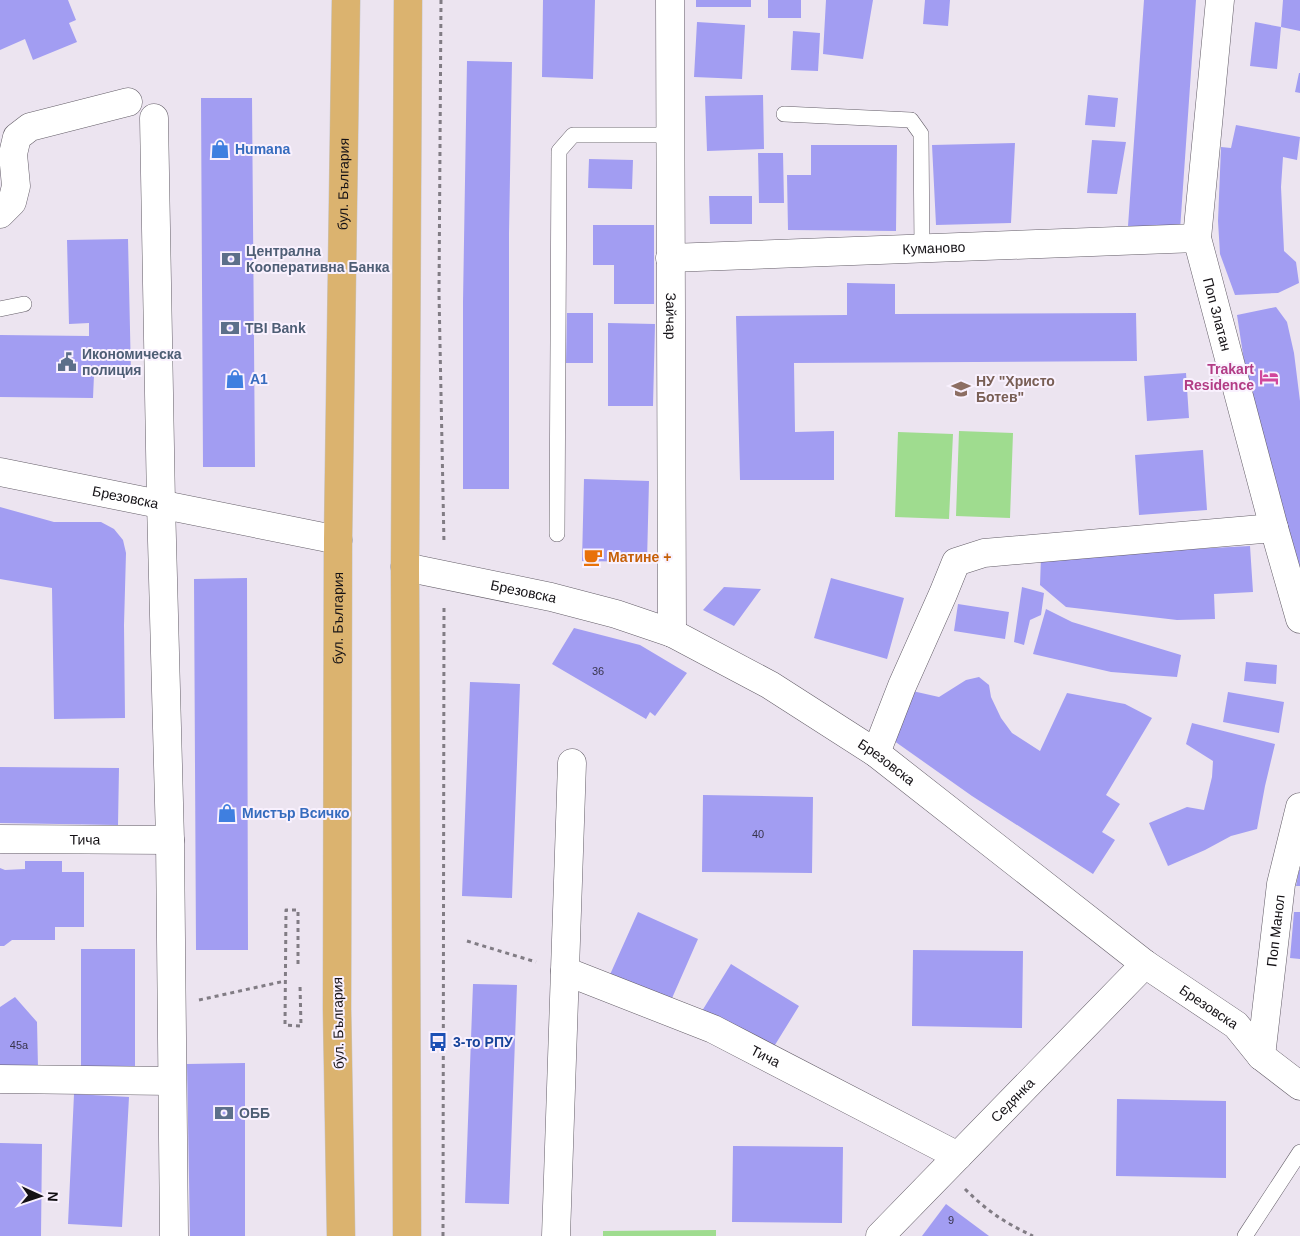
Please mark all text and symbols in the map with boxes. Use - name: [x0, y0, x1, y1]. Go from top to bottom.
- shop icon: Humana: [209, 138, 231, 160]
- street label: бул. България: [335, 138, 352, 230]
- place label: Humana: [235, 141, 290, 157]
- street label: Куманово: [902, 239, 966, 257]
- place label: Централна Кооперативна Банка: [246, 243, 390, 275]
- bank icon: Централна Кооперативна Банка: [220, 248, 242, 270]
- street label: Поп Златан: [1200, 276, 1235, 353]
- street label: Зайчар: [663, 292, 679, 340]
- bank icon: TBI Bank: [219, 317, 241, 339]
- place label: TBI Bank: [245, 320, 306, 336]
- place label: Икономическа полиция: [82, 346, 182, 378]
- public building icon: Икономическа полиция: [56, 351, 78, 373]
- place label: Trakart Residence: [1184, 361, 1254, 393]
- hotel icon: Trakart Residence: [1258, 366, 1280, 388]
- shop icon: A1: [224, 368, 246, 390]
- place label: A1: [250, 371, 268, 387]
- place label: НУ "Христо Ботев": [976, 373, 1055, 405]
- school or university icon: НУ "Христо Ботев": [950, 378, 972, 400]
- street label: Брезовска: [91, 483, 160, 512]
- cafe icon: Матине +: [582, 546, 604, 568]
- place label: Матине +: [608, 549, 671, 565]
- street label: бул. България: [330, 572, 346, 664]
- street label: Брезовска: [489, 577, 559, 606]
- house number: 36: [592, 665, 604, 677]
- street label: Брезовска: [855, 736, 918, 789]
- shop icon: Мистър Всичко: [216, 802, 238, 824]
- place label: Мистър Всичко: [242, 805, 350, 821]
- house number: 40: [752, 828, 764, 840]
- street label: Тича: [70, 831, 101, 848]
- street label: Поп Манол: [1263, 894, 1288, 968]
- street label: бул. България: [329, 977, 347, 1069]
- street label: Брезовска: [1177, 981, 1241, 1032]
- bus stop icon: 3-то РПУ: [427, 1031, 449, 1053]
- place label: 3-то РПУ: [453, 1034, 513, 1050]
- house number: 45a: [10, 1039, 29, 1051]
- street label: Тича: [748, 1042, 783, 1070]
- street label: Седянка: [988, 1074, 1038, 1125]
- bank icon: ОББ: [213, 1102, 235, 1124]
- place label: ОББ: [239, 1105, 270, 1121]
- north arrow: [15, 1171, 65, 1221]
- text: N: [45, 1191, 61, 1202]
- house number: 9: [948, 1214, 954, 1226]

